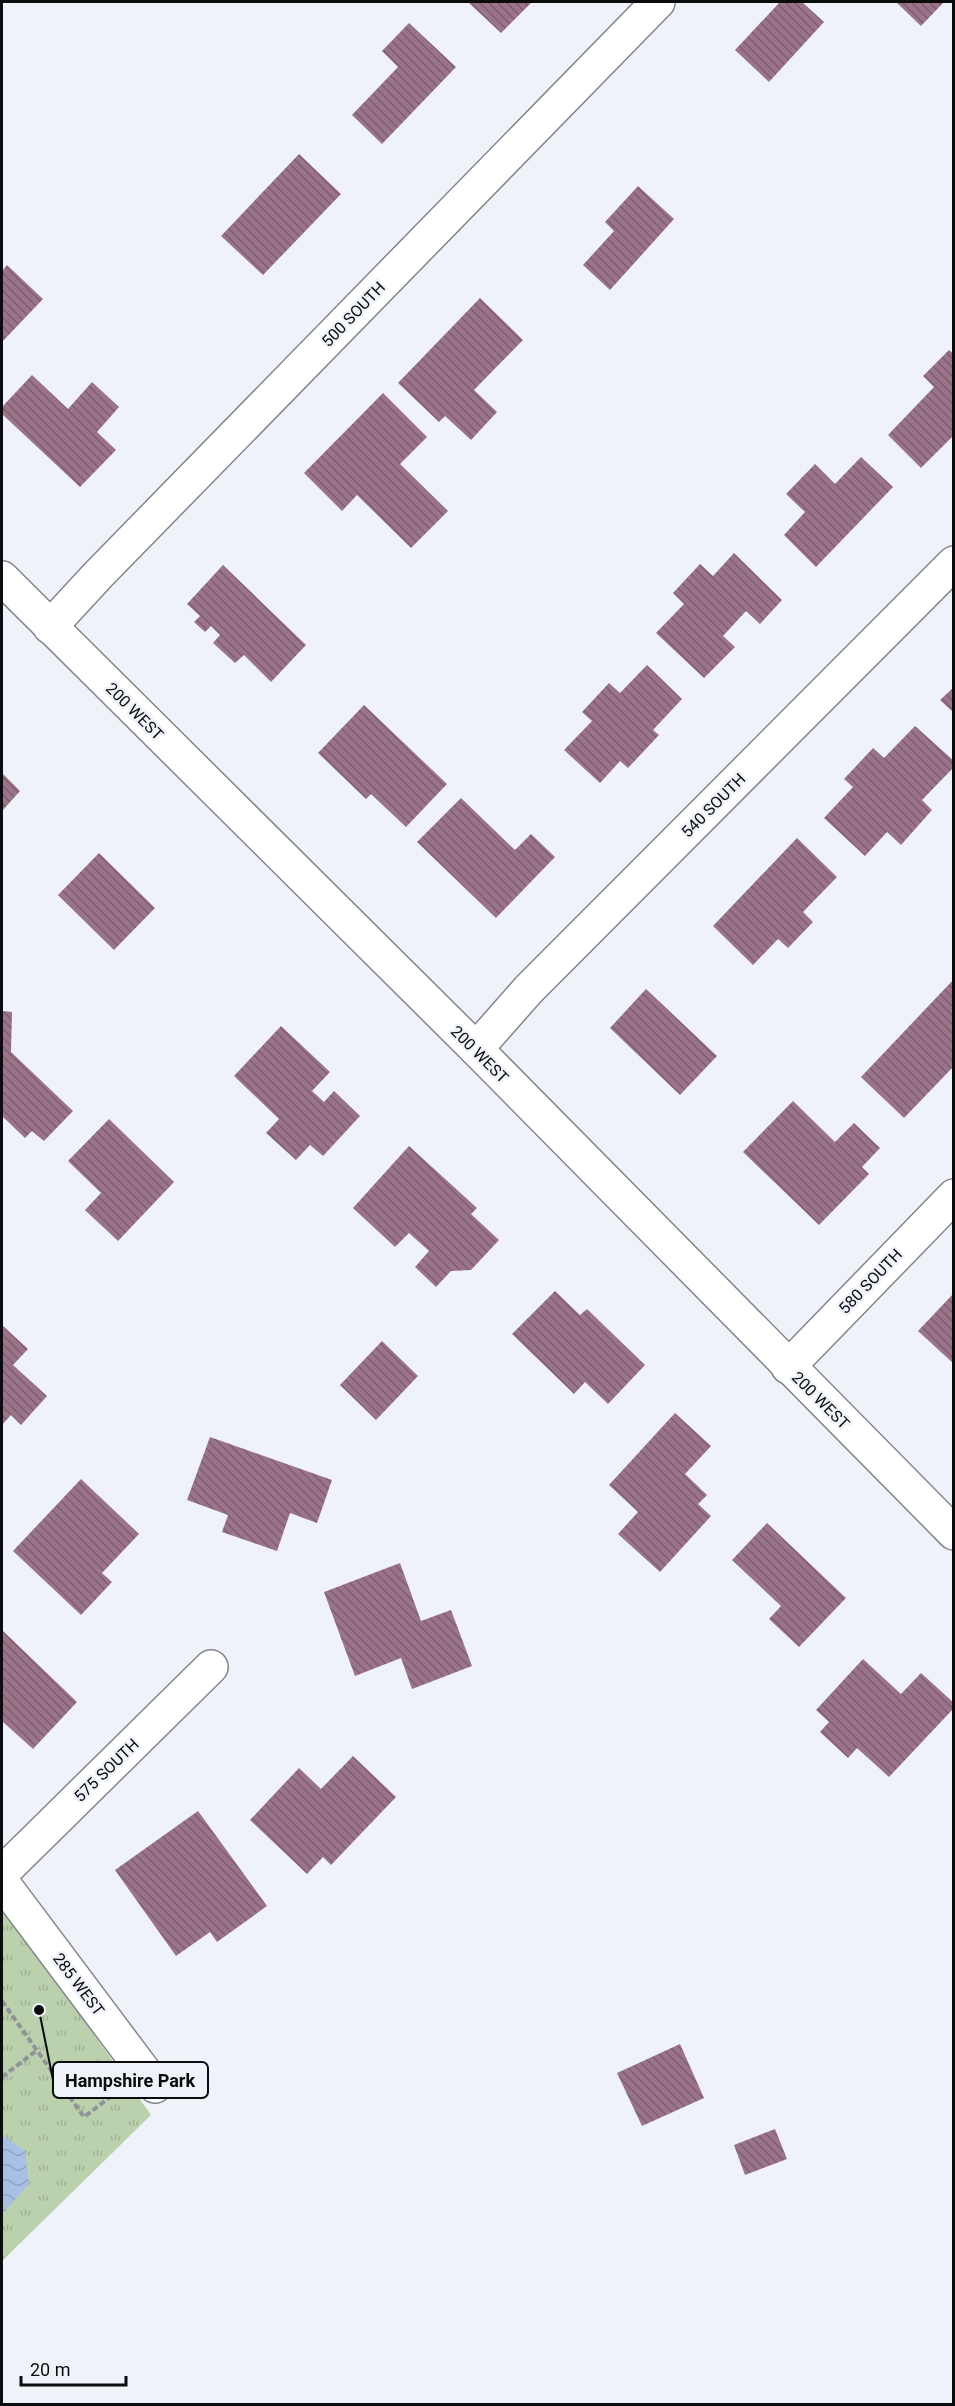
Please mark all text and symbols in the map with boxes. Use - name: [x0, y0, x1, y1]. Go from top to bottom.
- street label: 500 SOUTH: [318, 278, 389, 351]
- street label: 200 WEST: [102, 679, 168, 744]
- street label: 540 SOUTH: [677, 769, 749, 841]
- street label: 200 WEST: [447, 1022, 513, 1087]
- street label: 580 SOUTH: [835, 1245, 906, 1318]
- street label: 200 WEST: [788, 1368, 854, 1433]
- street label: 575 SOUTH: [70, 1735, 143, 1806]
- street label: 285 WEST: [49, 1949, 109, 2020]
- callout: Hampshire Park: [53, 2062, 208, 2098]
- text: Hampshire Park: [65, 2070, 195, 2091]
- scale bar: [21, 2349, 126, 2387]
- text: 20 m: [30, 2359, 70, 2380]

